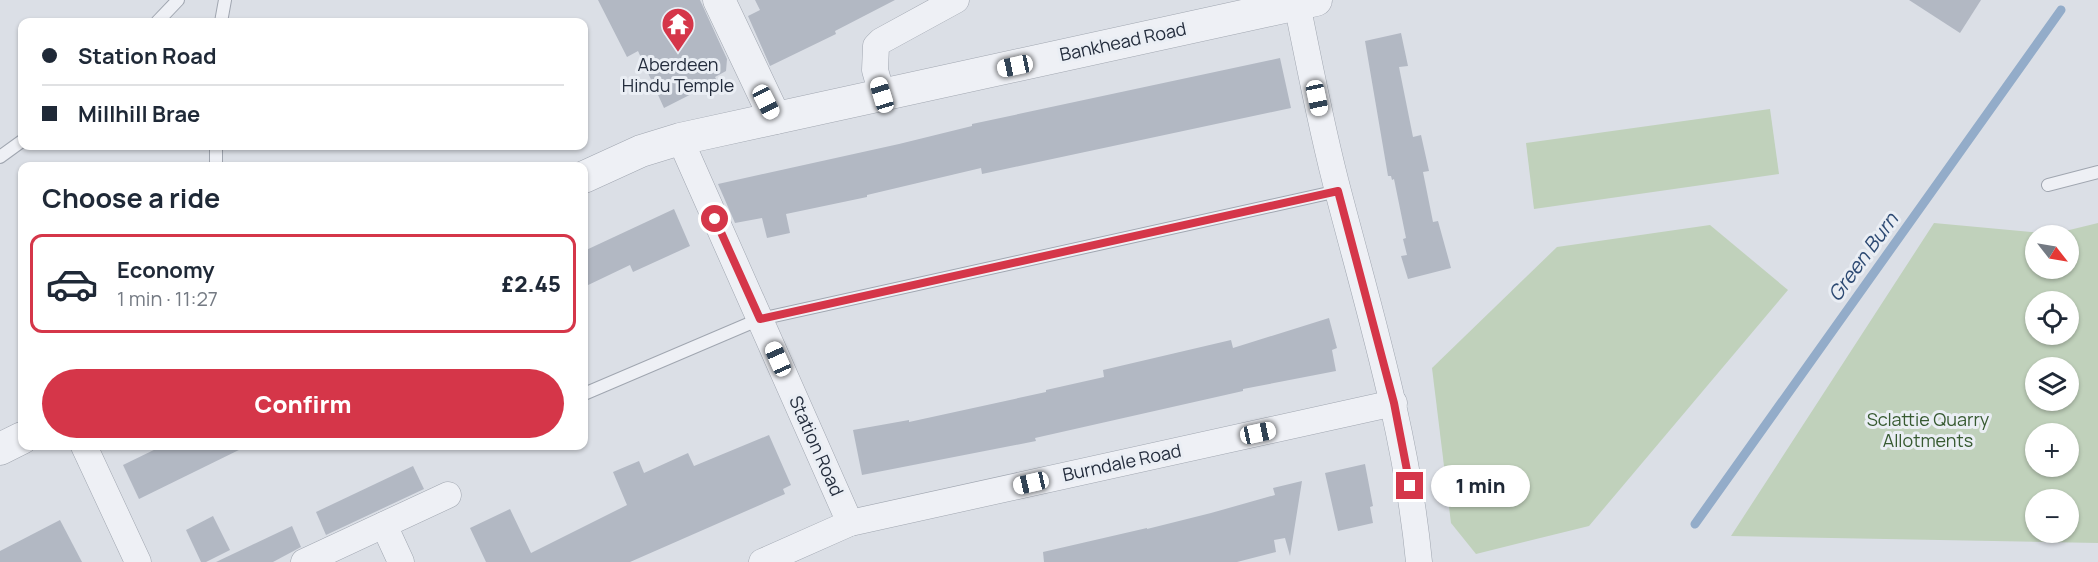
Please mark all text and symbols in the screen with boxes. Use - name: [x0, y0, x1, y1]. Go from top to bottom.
- temple icon: Aberdeen Hindu Temple: [660, 6, 696, 53]
- street label: Bankhead Road: [1057, 16, 1188, 66]
- text: Station Road: [78, 41, 216, 71]
- place label: Aberdeen Hindu Temple: [622, 52, 734, 97]
- car: [996, 53, 1034, 79]
- car: [868, 75, 896, 115]
- car: [1304, 79, 1330, 117]
- car: [750, 82, 782, 122]
- text: Millhill Brae: [78, 99, 200, 129]
- text: Choose a ride: [42, 179, 220, 216]
- route start: [701, 205, 728, 232]
- water label: Green Burn: [1821, 206, 1905, 306]
- north arrow: [2025, 225, 2079, 279]
- map controls: [2025, 225, 2079, 543]
- text: Economy: [117, 255, 215, 285]
- icon: car: [45, 257, 99, 311]
- text: £2.45: [502, 269, 561, 299]
- text: 1 min · 11:27: [117, 285, 218, 312]
- button: locate: [2025, 291, 2079, 345]
- car: [762, 339, 794, 379]
- button: layers: [2025, 357, 2079, 411]
- button: Confirm: [42, 369, 564, 438]
- street label: Station Road: [784, 392, 850, 499]
- park label: Sclattie Quarry Allotments: [1867, 407, 1990, 452]
- car: [1239, 420, 1277, 446]
- button: +: [2025, 423, 2079, 477]
- street label: Burndale Road: [1060, 438, 1183, 486]
- callout: 1 min: [1431, 465, 1530, 507]
- car: [1011, 470, 1051, 496]
- route end: [1396, 472, 1423, 499]
- text: 1 min: [1455, 472, 1506, 499]
- button: −: [2025, 489, 2079, 543]

